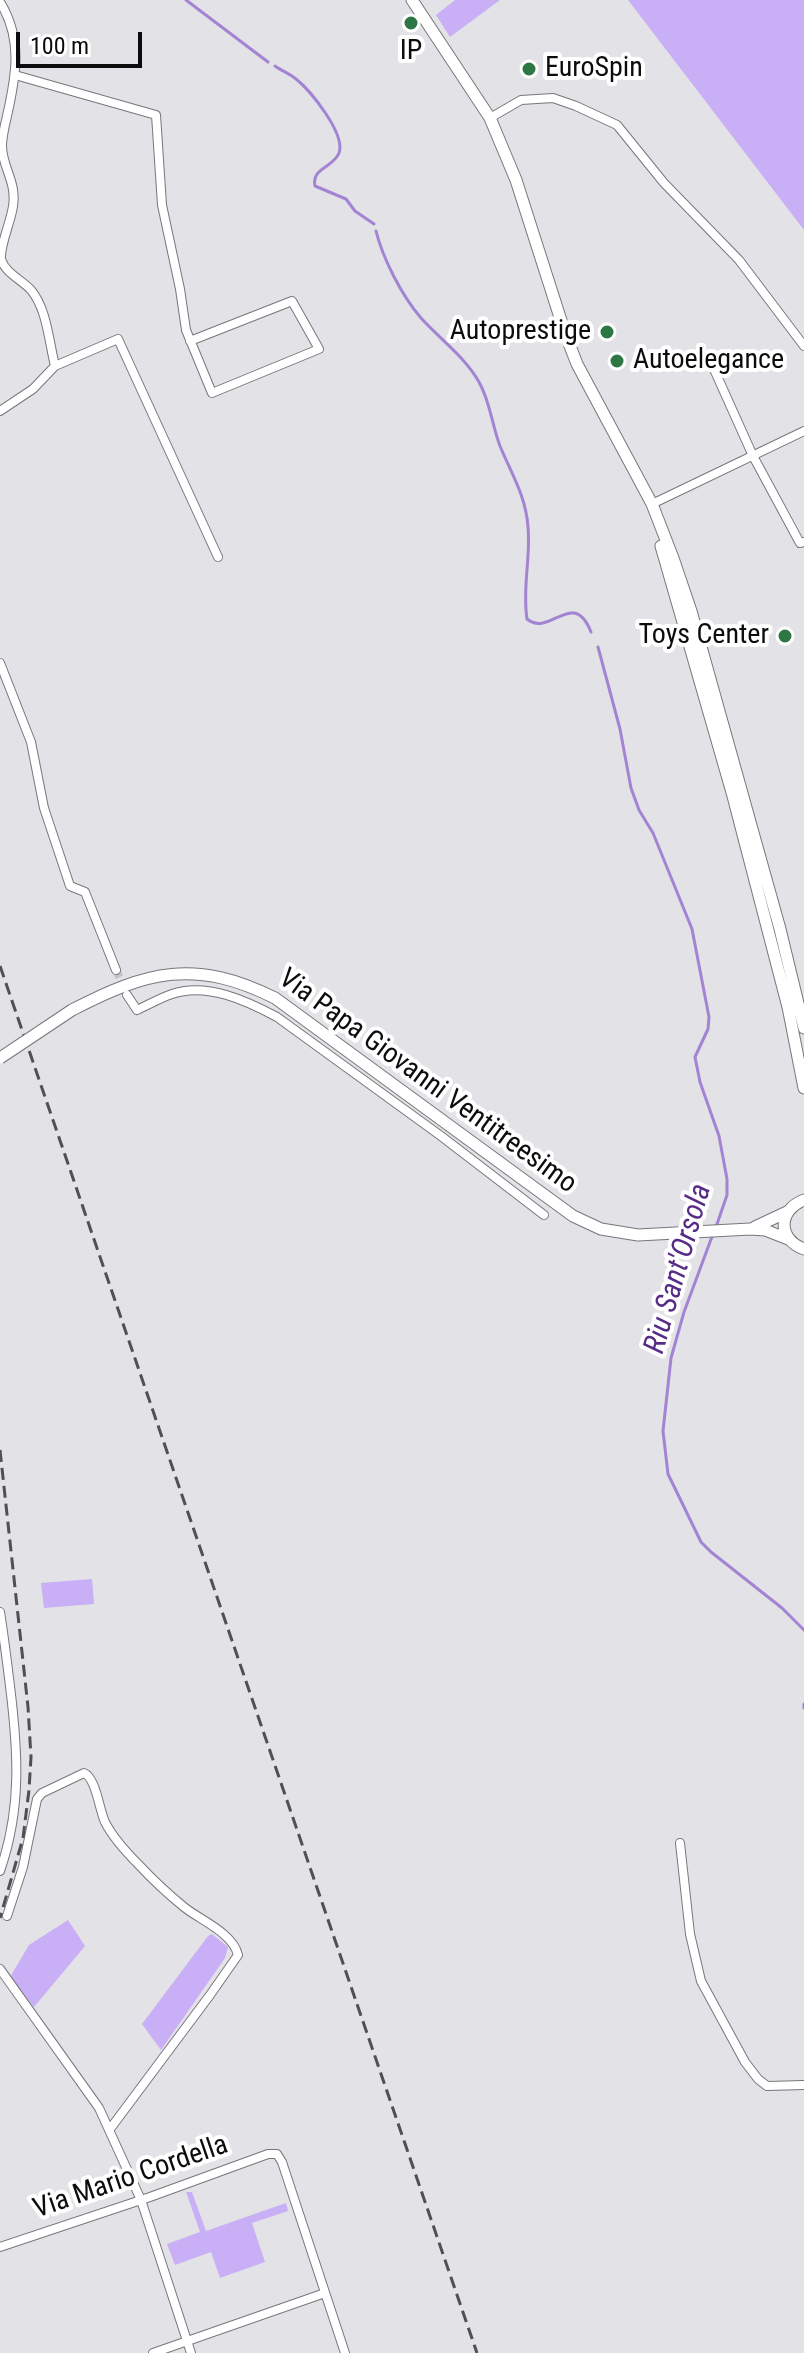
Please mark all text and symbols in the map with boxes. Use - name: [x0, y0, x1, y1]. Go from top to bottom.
- marker: IP: [402, 14, 420, 32]
- scale bar: [20, 16, 146, 66]
- text: 100 m: [30, 32, 89, 60]
- place label: IP: [400, 35, 422, 69]
- place label: EuroSpin: [545, 52, 643, 86]
- marker: EuroSpin: [520, 60, 538, 78]
- place label: Autoprestige: [450, 315, 591, 349]
- marker: Autoprestige: [598, 323, 616, 341]
- place label: Autoelegance: [633, 344, 784, 378]
- marker: Autoelegance: [608, 352, 626, 370]
- place label: Toys Center: [639, 619, 769, 653]
- marker: Toys Center: [776, 627, 794, 645]
- street label: Via Papa Giovanni Ventitreesimo: [272, 963, 582, 1201]
- water label: Riu Sant'Orsola: [638, 1180, 720, 1358]
- street label: Via Mario Cordella: [29, 2129, 233, 2227]

